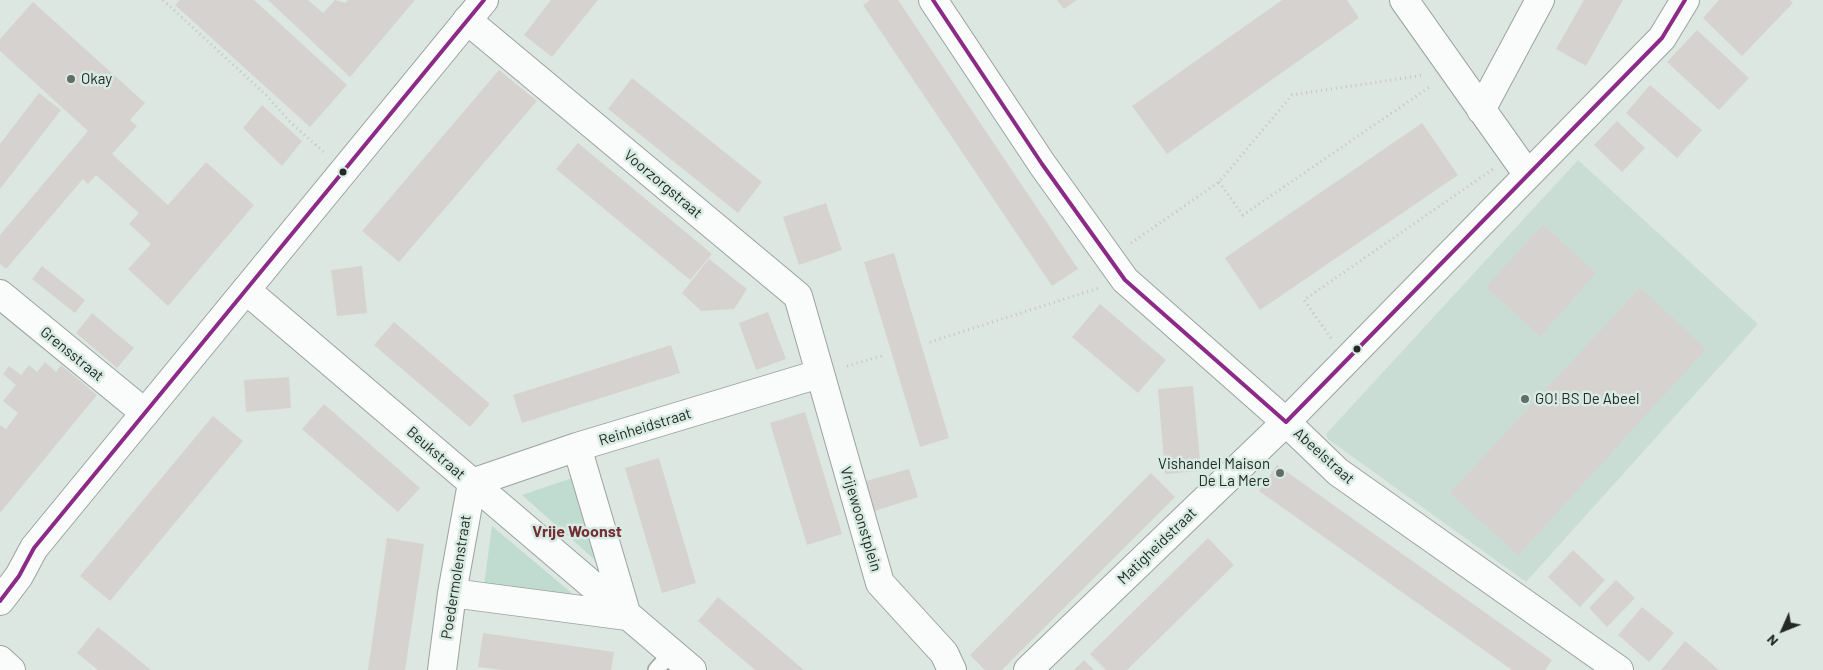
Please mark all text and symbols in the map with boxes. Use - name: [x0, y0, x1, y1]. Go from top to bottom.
- place label: Okay: [81, 70, 112, 88]
- marker: Okay: [65, 73, 77, 85]
- street label: Voorzorgstraat: [620, 146, 706, 222]
- unlabelled marker: [338, 167, 348, 177]
- street label: Grensstraat: [37, 323, 107, 385]
- unlabelled marker: [1352, 344, 1362, 354]
- place label: GO! BS De Abeel: [1535, 390, 1639, 408]
- marker: GO! BS De Abeel: [1519, 393, 1531, 405]
- street label: Reinheidstraat: [597, 404, 693, 450]
- street label: Beukstraat: [403, 423, 469, 483]
- street label: Abeelstraat: [1290, 424, 1358, 488]
- place label: Vishandel Maison De La Mere: [1158, 455, 1270, 490]
- street label: Vrijewoonstplein: [836, 464, 886, 574]
- marker: Vishandel Maison De La Mere: [1274, 467, 1286, 479]
- street label: Matigheidstraat: [1114, 504, 1200, 588]
- street label: Poedermolenstraat: [437, 514, 475, 640]
- district label: Vrije Woonst: [532, 522, 622, 542]
- north arrow: [1758, 605, 1808, 655]
- text: N: [1763, 632, 1781, 650]

